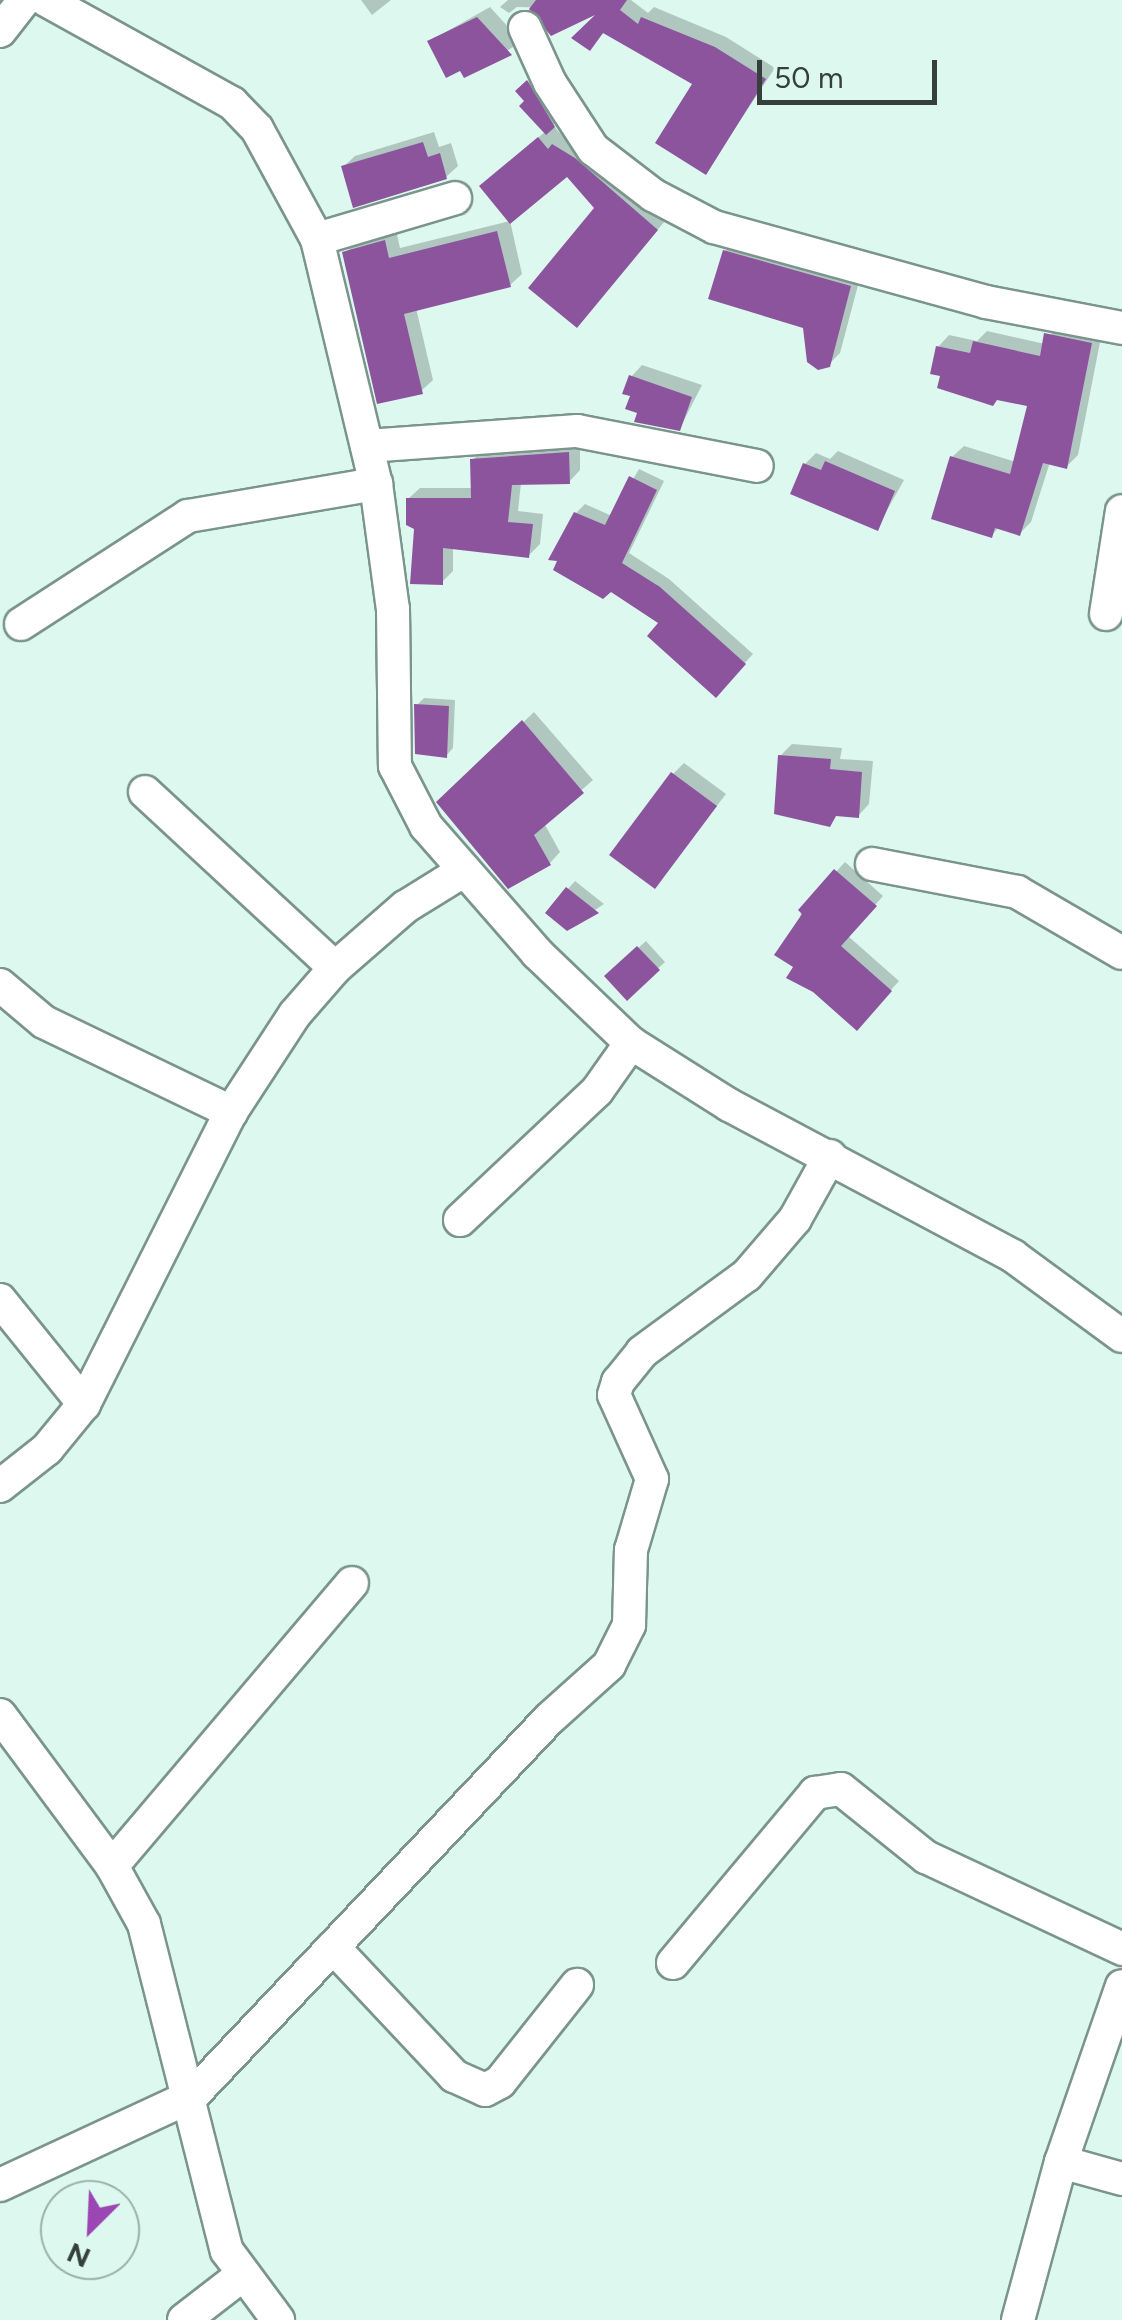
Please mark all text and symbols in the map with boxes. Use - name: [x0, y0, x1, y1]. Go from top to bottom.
- scale bar: [762, 40, 942, 102]
- text: 50 m: [774, 59, 843, 96]
- north arrow: [40, 2180, 140, 2280]
- text: N: [62, 2236, 95, 2276]

